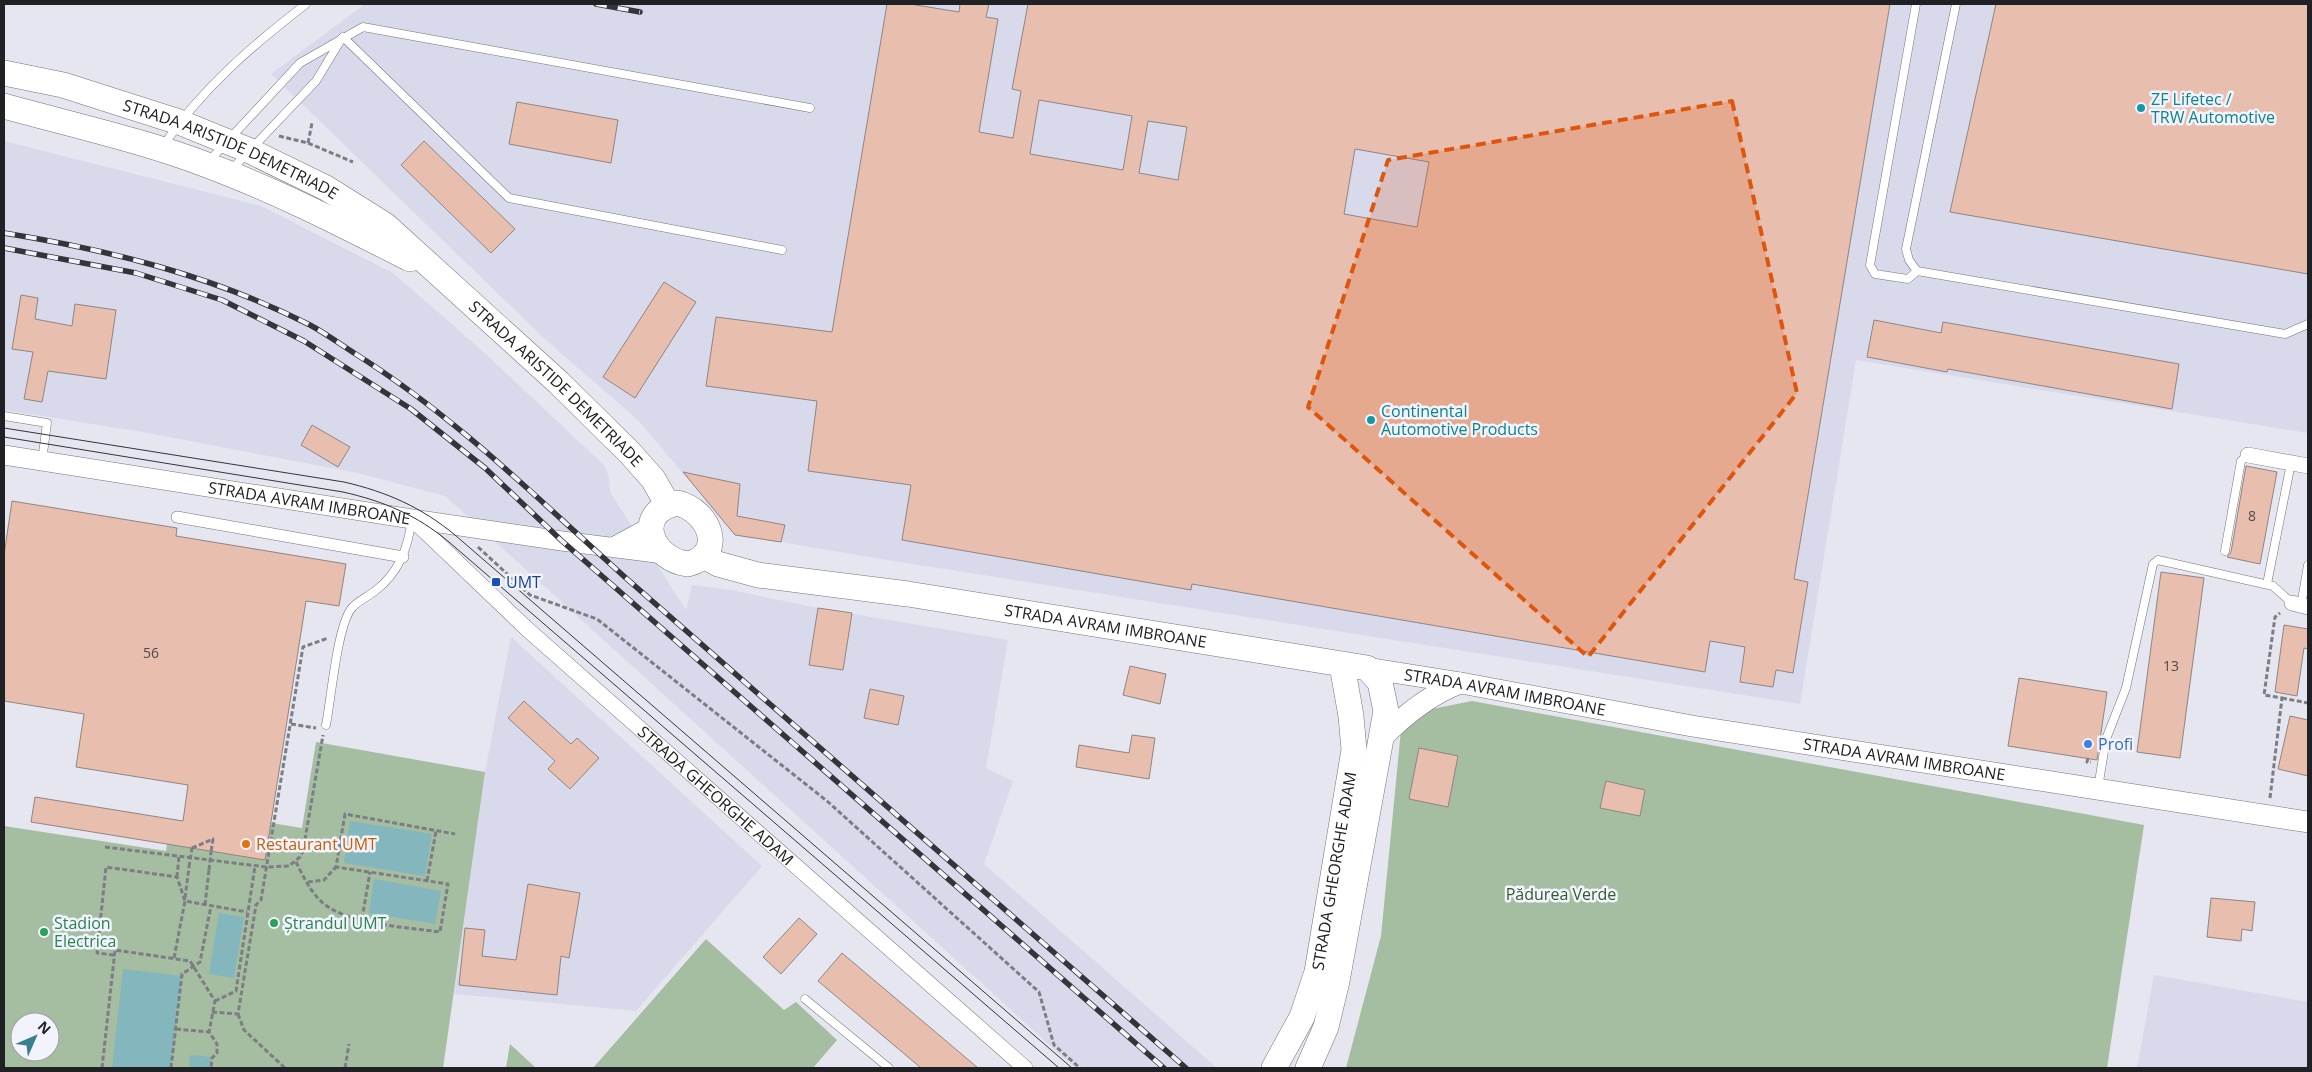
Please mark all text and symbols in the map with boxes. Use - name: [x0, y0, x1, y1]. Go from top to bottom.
- place label: ZF Lifetec / TRW Automotive: [2151, 88, 2275, 128]
- street label: STRADA ARISTIDE DEMETRIADE: [120, 94, 343, 204]
- marker: ZF Lifetec / TRW Automotive: [2135, 102, 2147, 114]
- street label: STRADA ARISTIDE DEMETRIADE: [464, 296, 648, 471]
- place label: Continental Automotive Products: [1381, 400, 1538, 440]
- marker: Continental Automotive Products: [1365, 414, 1377, 426]
- street label: STRADA AVRAM IMBROANE: [207, 476, 412, 530]
- house number: 8: [2248, 506, 2256, 525]
- place label: UMT: [506, 571, 541, 593]
- marker: UMT: [490, 576, 502, 588]
- street label: STRADA AVRAM IMBROANE: [1003, 599, 1208, 653]
- house number: 56: [143, 643, 159, 662]
- house number: 13: [2163, 656, 2179, 675]
- street label: STRADA AVRAM IMBROANE: [1403, 663, 1607, 721]
- street label: STRADA GHEORGHE ADAM: [633, 721, 799, 870]
- street label: STRADA AVRAM IMBROANE: [1802, 732, 2007, 786]
- place label: Profi: [2098, 733, 2133, 755]
- marker: Profi: [2082, 738, 2094, 750]
- street label: STRADA GHEORGHE ADAM: [1306, 770, 1361, 972]
- place label: Restaurant UMT: [256, 833, 377, 855]
- marker: Restaurant UMT: [240, 838, 252, 850]
- park label: Pădurea Verde: [1506, 883, 1616, 905]
- place label: Stadion Electrica: [54, 912, 116, 952]
- place label: Ștrandul UMT: [284, 912, 387, 934]
- marker: Ștrandul UMT: [268, 917, 280, 929]
- marker: Stadion Electrica: [38, 926, 50, 938]
- north arrow: [10, 1012, 60, 1062]
- text: N: [34, 1017, 55, 1038]

